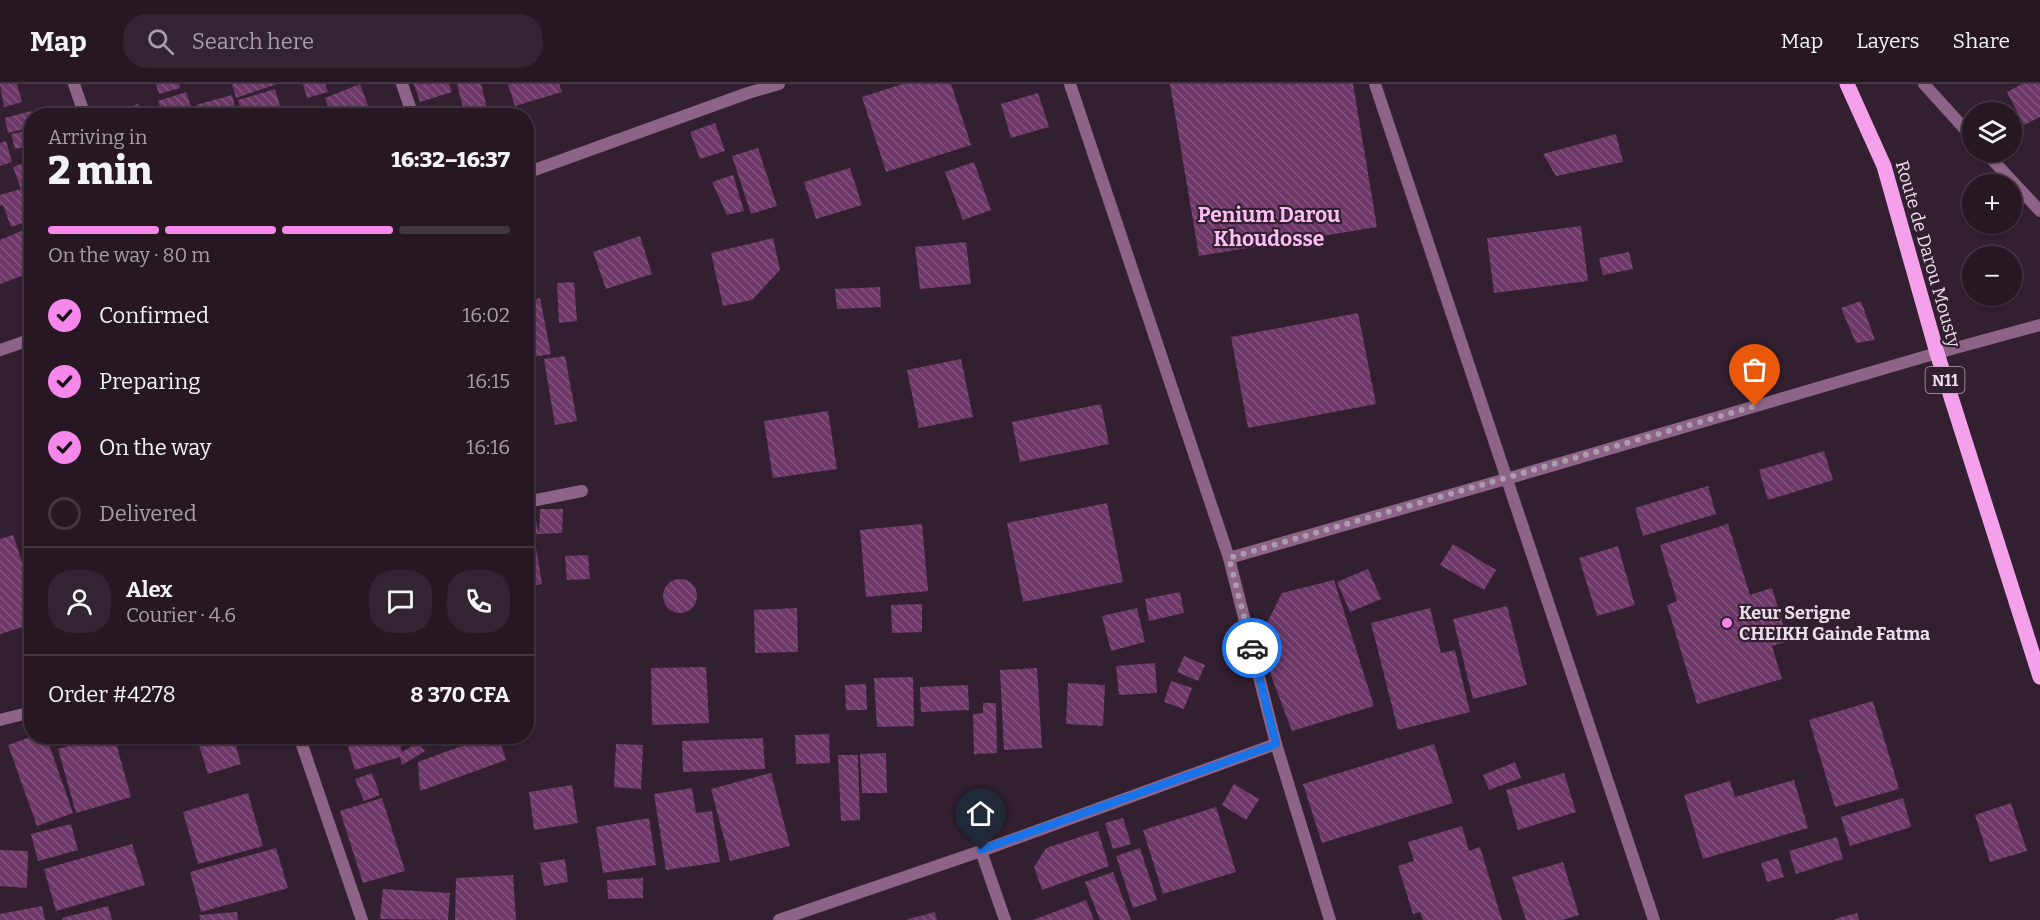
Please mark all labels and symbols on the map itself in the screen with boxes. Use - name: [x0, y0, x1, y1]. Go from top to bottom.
- street label: Route de Darou Mousty: [1891, 158, 1965, 351]
- district label: Penium Darou Khoudosse: [1198, 202, 1340, 252]
- pin: [1729, 344, 1780, 406]
- road number: N11: [1926, 367, 1964, 393]
- place label: Keur Serigne CHEIKH Gainde Fatma: [1739, 602, 1930, 645]
- marker: Keur Serigne CHEIKH Gainde Fatma: [1720, 616, 1734, 630]
- courier: [1222, 618, 1282, 678]
- pin: [955, 788, 1006, 850]

